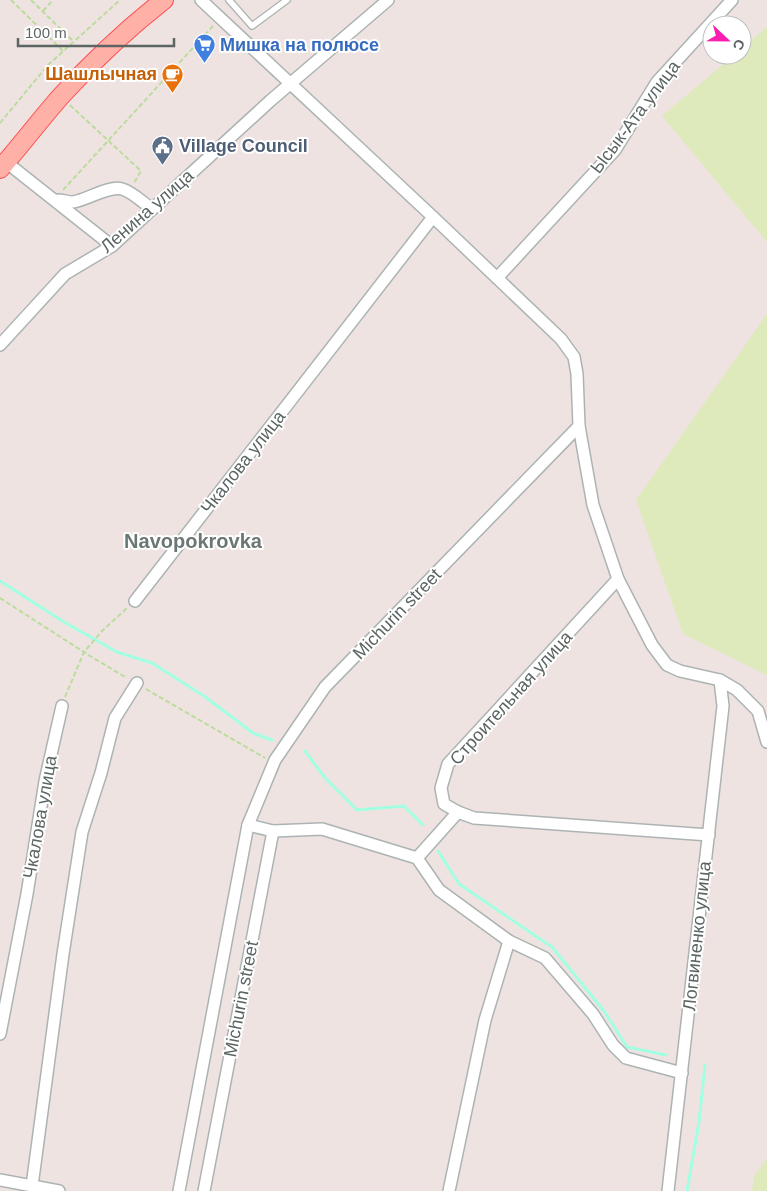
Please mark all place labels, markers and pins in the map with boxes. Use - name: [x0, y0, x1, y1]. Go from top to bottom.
- supermarket icon: Мишка на полюсе: [192, 33, 216, 64]
- place label: Мишка на полюсе: [220, 35, 379, 55]
- cafe icon: Шашлычная: [161, 62, 185, 93]
- place label: Шашлычная: [45, 64, 157, 84]
- public building icon: Village Council: [151, 134, 175, 165]
- place label: Village Council: [179, 136, 308, 156]

